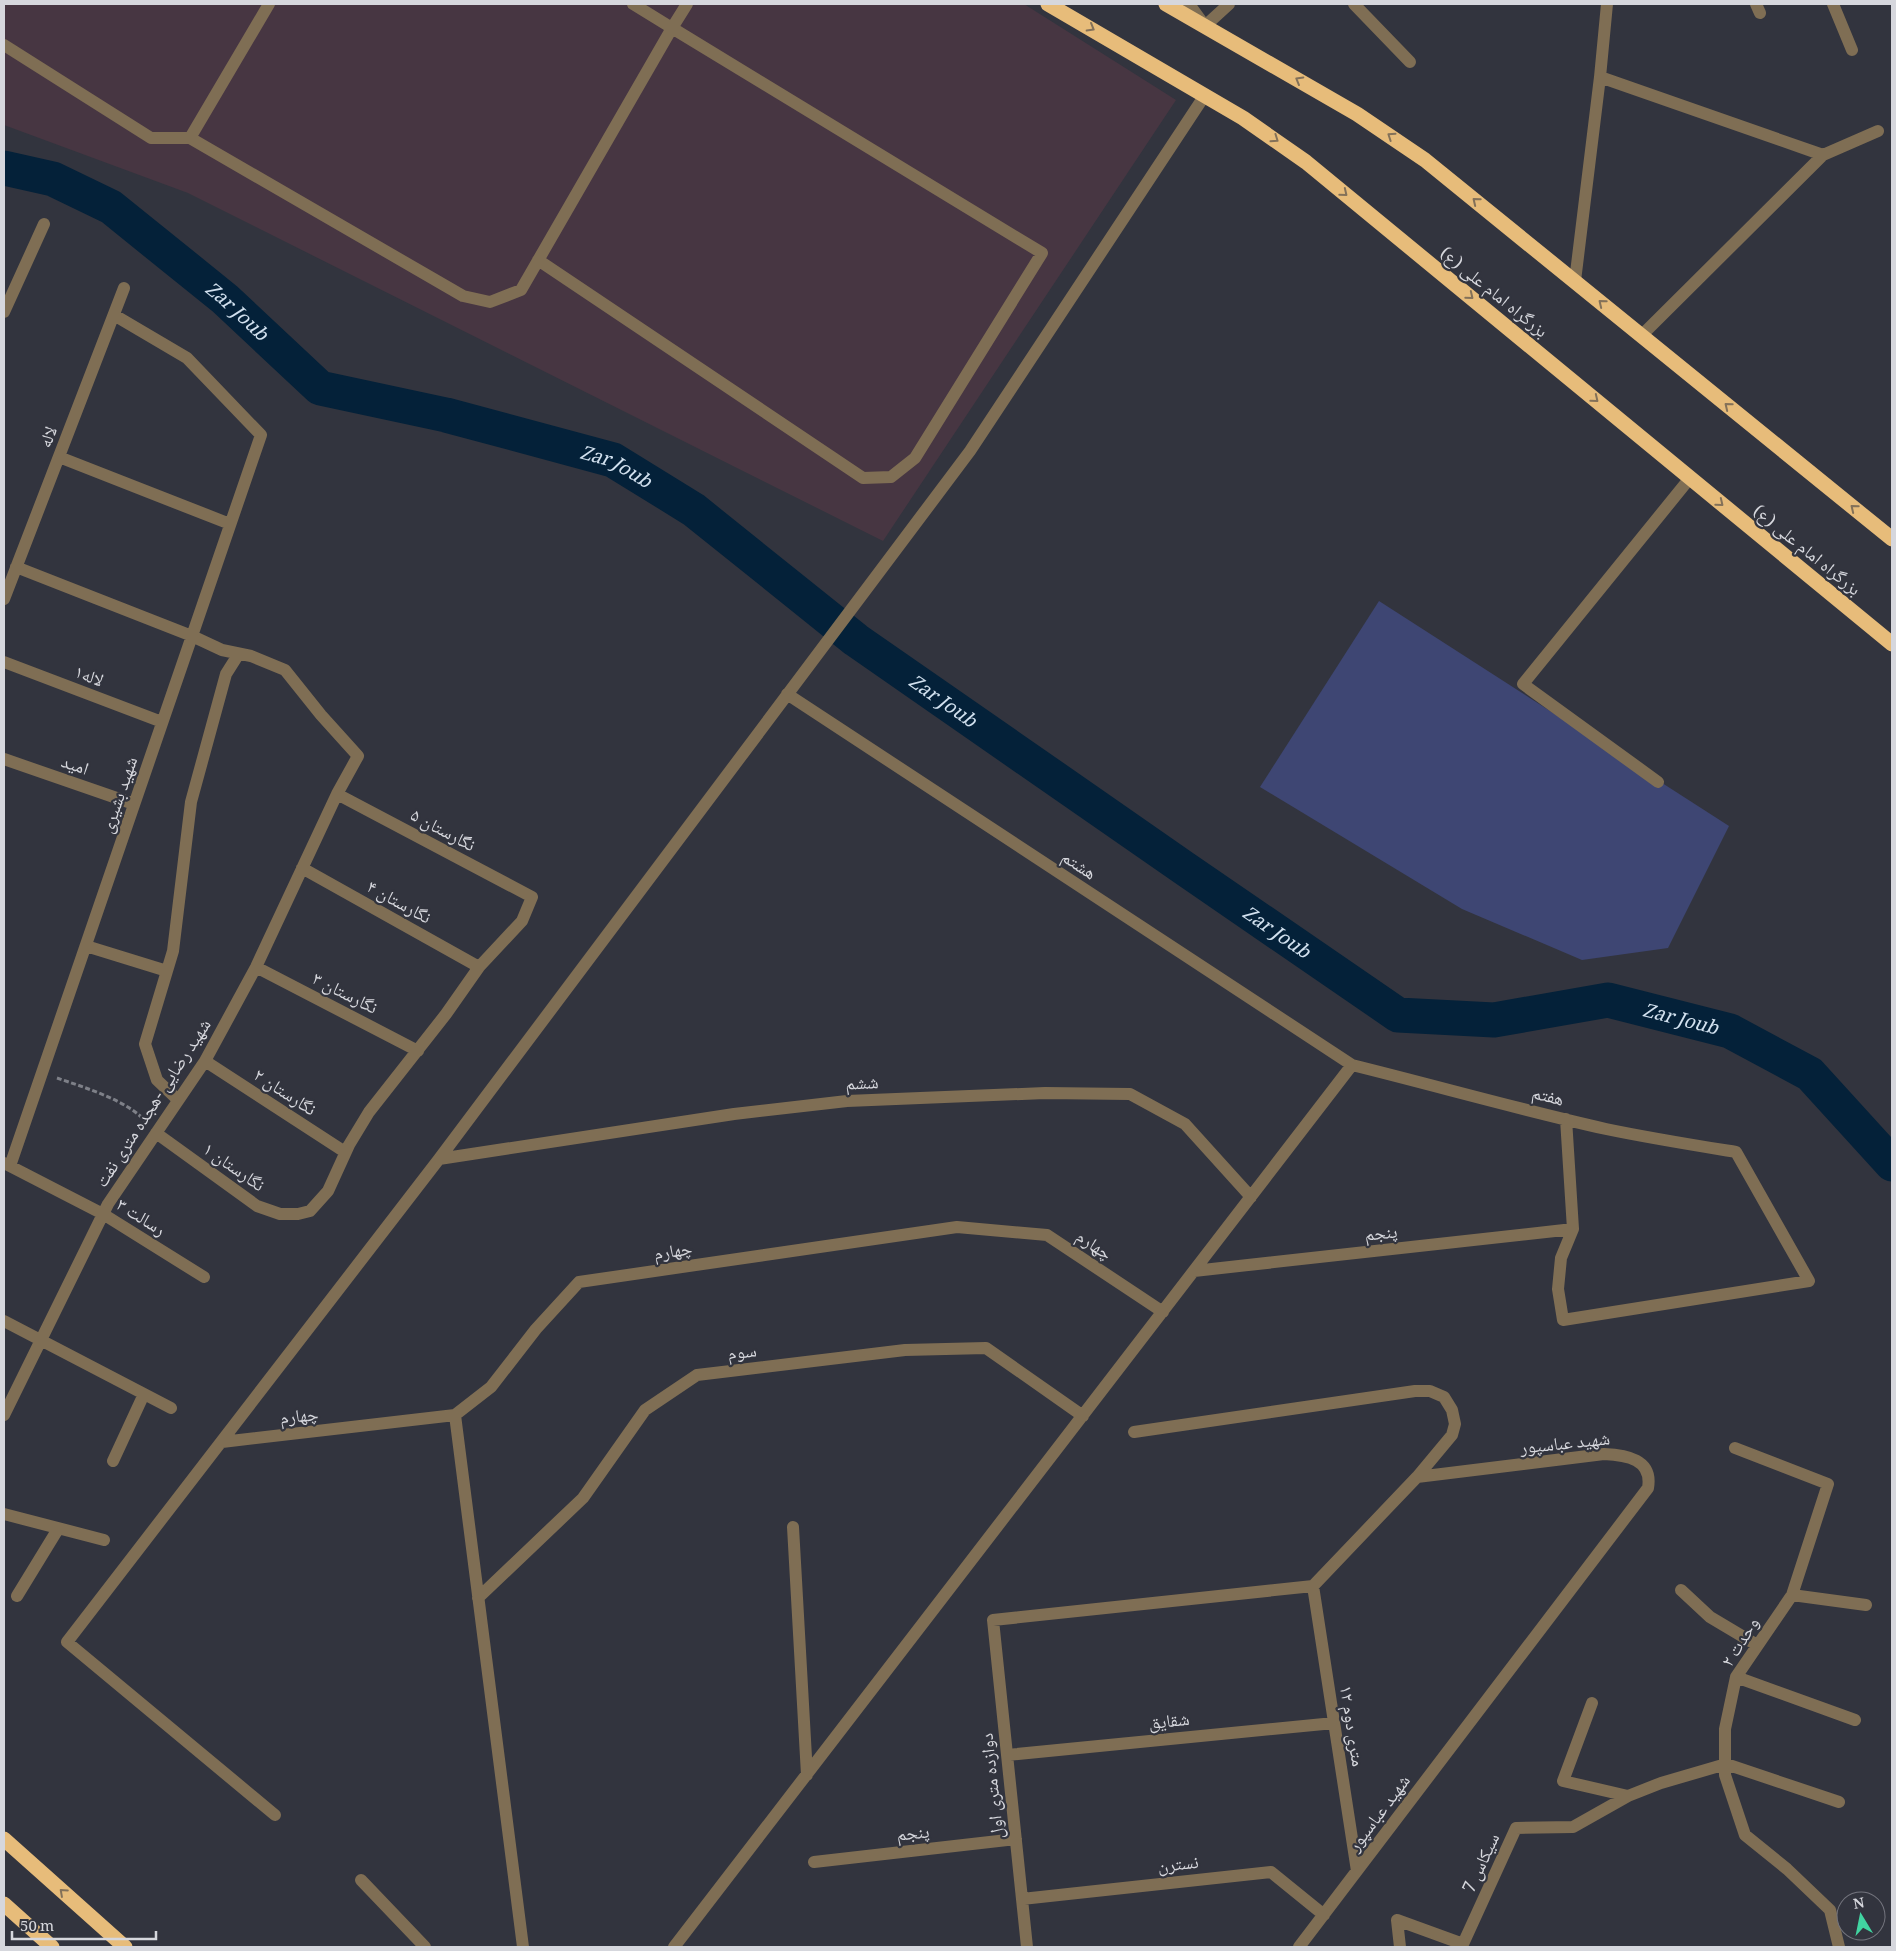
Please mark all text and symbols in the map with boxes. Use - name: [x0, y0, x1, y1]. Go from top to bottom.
- one-way arrow: [1085, 22, 1094, 32]
- one-way arrow: [1296, 77, 1305, 87]
- one-way arrow: [1269, 133, 1279, 142]
- one-way arrow: [1388, 133, 1397, 142]
- one-way arrow: [1338, 187, 1347, 195]
- one-way arrow: [1473, 198, 1482, 206]
- street label: بزرگراه امام علی (ع): [1432, 240, 1554, 347]
- water label: Zar Joub: [196, 275, 275, 352]
- one-way arrow: [1464, 290, 1473, 299]
- one-way arrow: [1599, 301, 1608, 309]
- one-way arrow: [1589, 394, 1598, 402]
- one-way arrow: [1725, 402, 1734, 411]
- street label: لاله: [32, 422, 68, 453]
- water label: Zar Joub: [576, 439, 658, 500]
- one-way arrow: [1715, 497, 1724, 506]
- street label: بزرگراه امام علی (ع): [1745, 498, 1867, 605]
- one-way arrow: [1851, 505, 1860, 514]
- street label: لاله۱: [69, 659, 107, 697]
- water label: Zar Joub: [901, 668, 983, 739]
- street label: امید: [56, 748, 92, 786]
- street label: شهید بشیری: [94, 753, 148, 838]
- street label: نگارستان ۵: [404, 802, 480, 862]
- street label: هشتم: [1054, 844, 1102, 889]
- street label: نگارستان ۴: [360, 874, 436, 934]
- water label: Zar Joub: [1234, 899, 1317, 970]
- street label: نگارستان ۳: [306, 965, 382, 1024]
- water label: Zar Joub: [1639, 996, 1722, 1047]
- street label: شهید رضایی -هجده متری نفت: [89, 1014, 221, 1194]
- street label: نگارستان ۲: [246, 1062, 322, 1125]
- street label: ششم: [845, 1069, 880, 1101]
- street label: هفتم: [1528, 1080, 1567, 1116]
- street label: نگارستان ۱: [195, 1136, 270, 1201]
- street label: رسالت ۳: [109, 1192, 171, 1246]
- street label: پنجم: [1363, 1218, 1399, 1252]
- street label: چهارم: [1068, 1223, 1117, 1270]
- street label: چهارم: [652, 1235, 694, 1271]
- street label: سوم: [726, 1337, 759, 1371]
- street label: چهارم: [278, 1401, 320, 1435]
- street label: شهید عباسپور: [1518, 1425, 1612, 1465]
- street label: وحدت ۲: [1715, 1612, 1769, 1674]
- street label: ۱۲ متری دوم: [1329, 1684, 1371, 1769]
- street label: شقایق: [1147, 1706, 1191, 1740]
- street label: دوازده متری اول: [974, 1731, 1014, 1840]
- street label: شهید عباسپور: [1341, 1769, 1420, 1860]
- street label: پنجم: [895, 1818, 931, 1852]
- street label: سیکاس 7: [1456, 1829, 1510, 1899]
- street label: نسترن: [1156, 1849, 1200, 1883]
- one-way arrow: [59, 1888, 68, 1897]
- north arrow: [1836, 1891, 1886, 1941]
- text: N: [1852, 1892, 1867, 1918]
- scale bar: [12, 1908, 156, 1940]
- text: 50 m: [20, 1915, 54, 1941]

